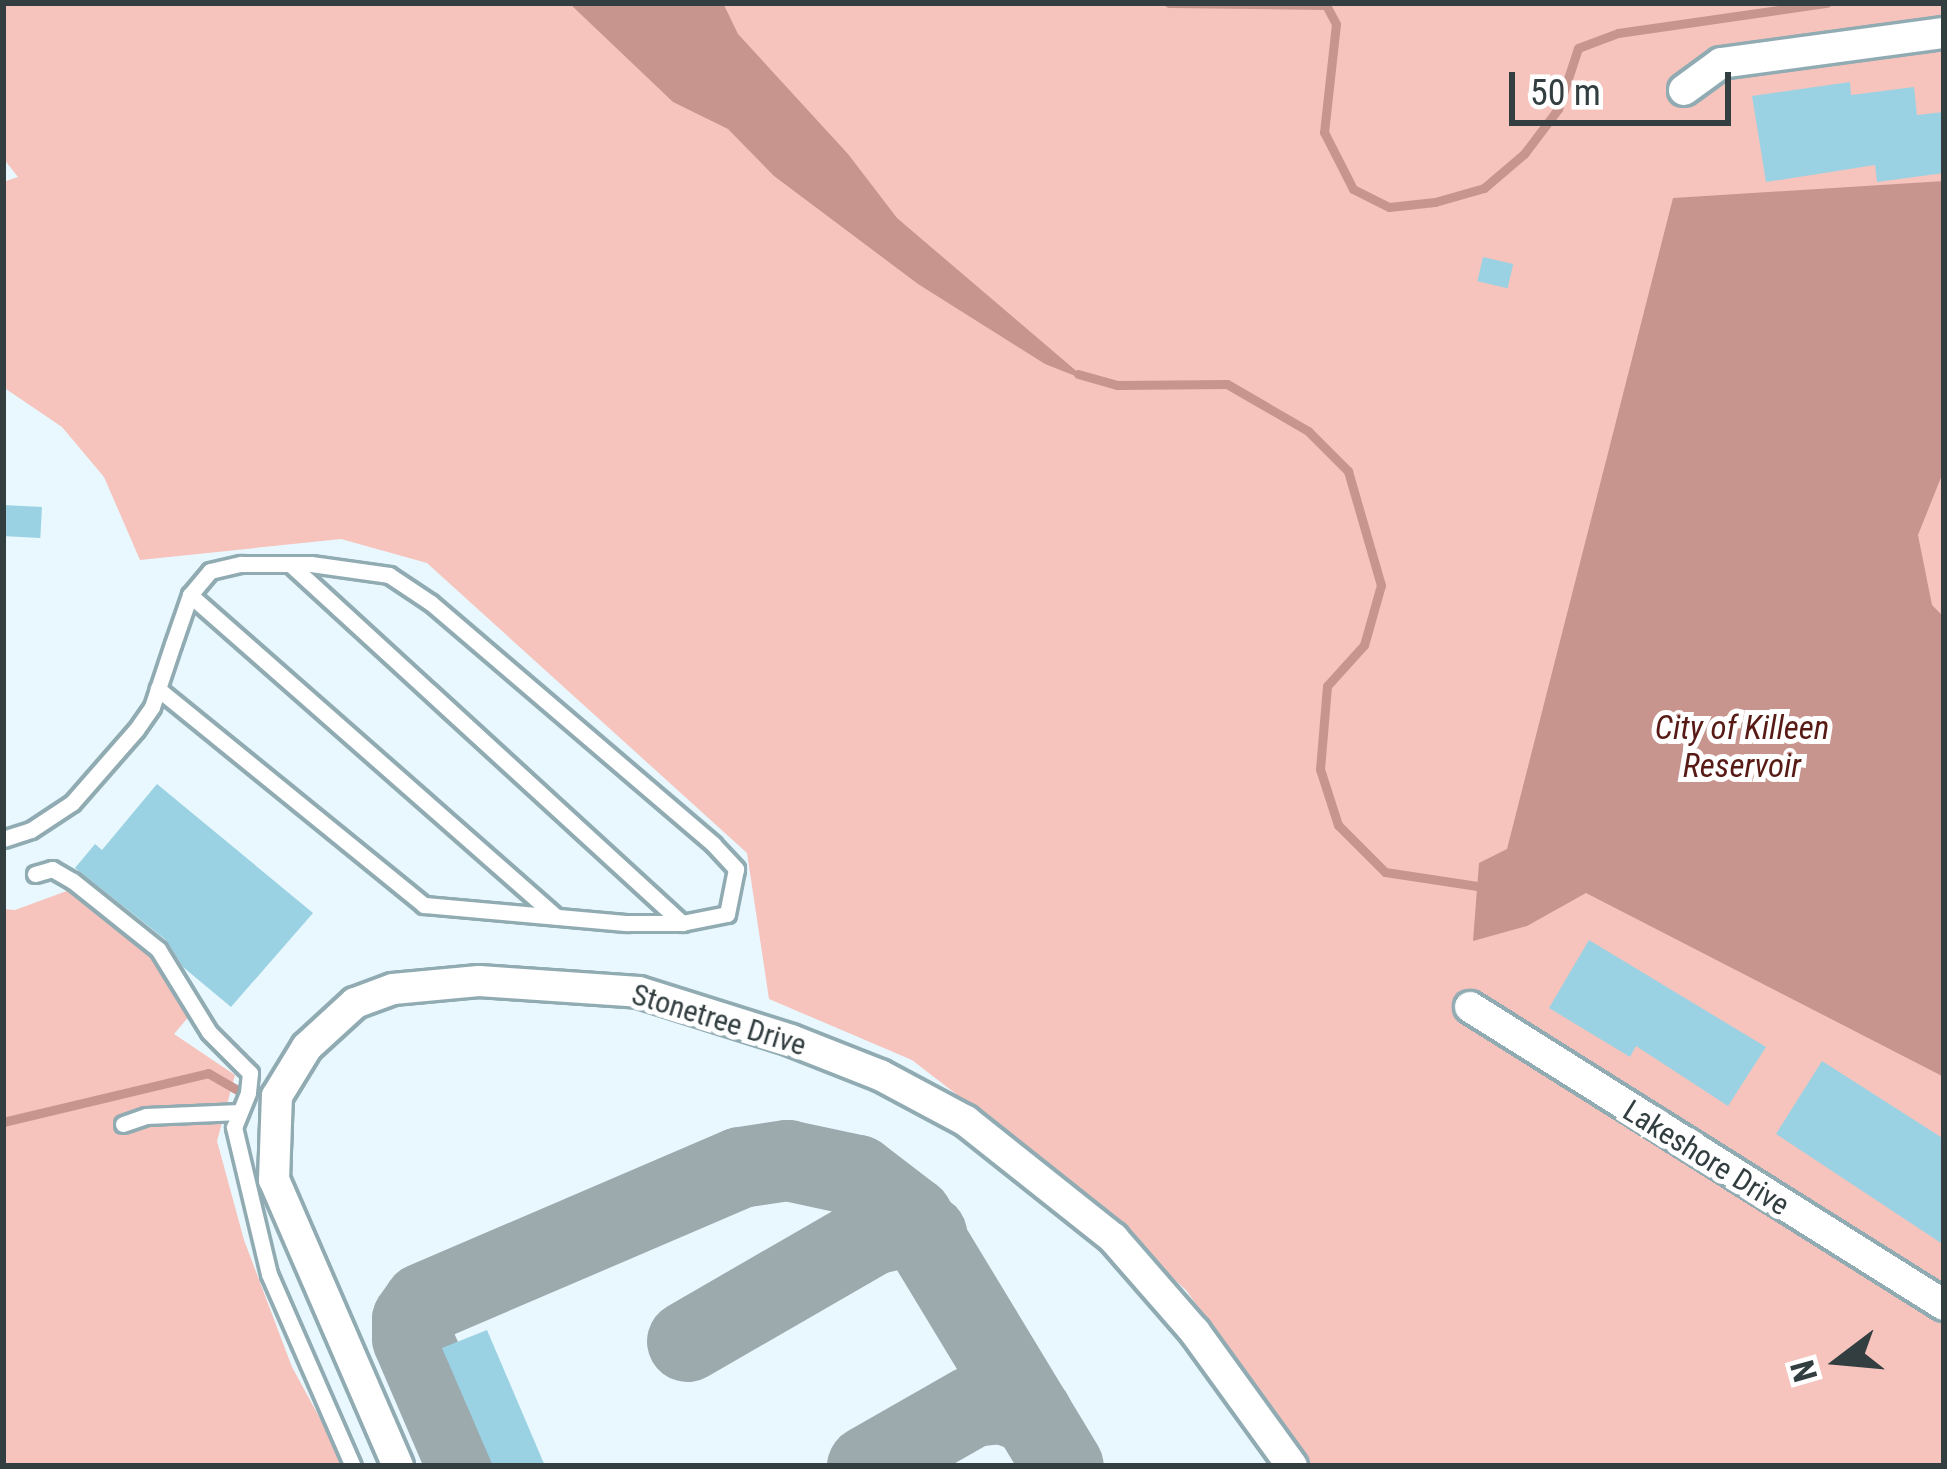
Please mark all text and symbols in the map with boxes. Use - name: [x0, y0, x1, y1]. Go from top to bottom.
- scale bar: [1515, 48, 1737, 122]
- text: 50 m: [1530, 72, 1601, 114]
- water label: City of Killeen Reservoir: [1655, 708, 1829, 786]
- street label: Stonetree Drive: [627, 976, 811, 1064]
- street label: Lakeshore Drive: [1616, 1093, 1796, 1223]
- north arrow: [1779, 1301, 1899, 1421]
- text: N: [1782, 1356, 1825, 1386]

